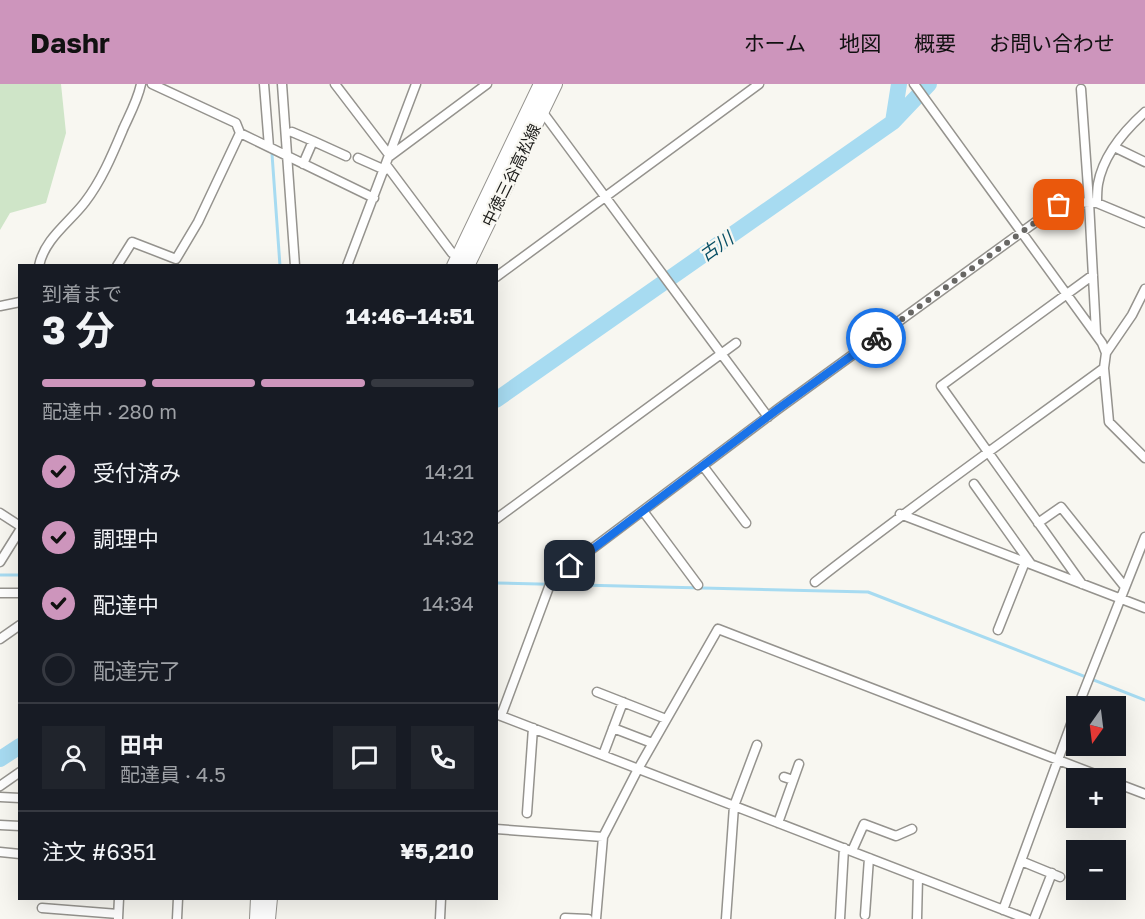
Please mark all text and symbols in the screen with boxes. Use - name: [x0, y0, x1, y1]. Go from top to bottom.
- text: Dashr: [30, 26, 110, 59]
- text: ホーム: [744, 30, 806, 56]
- text: 地図: [839, 30, 881, 56]
- text: 概要: [914, 30, 956, 56]
- text: お問い合わせ: [989, 30, 1115, 56]
- street label: 中徳三谷高松線: [477, 120, 545, 230]
- pin: [1033, 179, 1084, 230]
- icon: bag: [1042, 188, 1075, 221]
- water label: 古川: [695, 226, 739, 265]
- text: 到着まで: [42, 281, 122, 305]
- text: 14:46–14:51: [346, 302, 474, 329]
- text: 3 分: [42, 306, 115, 353]
- courier: [846, 308, 906, 368]
- icon: bike: [860, 322, 893, 355]
- text: 配達中 · 280 m: [42, 399, 177, 423]
- icon: check: [42, 455, 75, 488]
- text: 受付済み: [93, 459, 181, 486]
- text: 14:21: [425, 459, 474, 483]
- icon: check: [42, 521, 75, 554]
- text: 調理中: [93, 525, 159, 552]
- text: 14:32: [423, 525, 474, 549]
- pin: [544, 540, 595, 591]
- icon: home: [553, 549, 586, 582]
- icon: check: [42, 587, 75, 620]
- text: 配達中: [93, 591, 159, 618]
- text: 14:34: [422, 591, 474, 615]
- text: 配達完了: [93, 657, 181, 684]
- north arrow: [1066, 696, 1126, 756]
- map controls: [1066, 696, 1126, 900]
- button: person: [42, 726, 105, 789]
- button: chat: [333, 726, 396, 789]
- button: phone: [411, 726, 474, 789]
- text: 田中: [120, 731, 164, 758]
- text: 配達員 · 4.5: [120, 762, 226, 786]
- button: +: [1066, 768, 1126, 828]
- text: ¥5,210: [400, 837, 474, 864]
- text: 注文 #6351: [42, 838, 156, 865]
- button: −: [1066, 840, 1126, 900]

